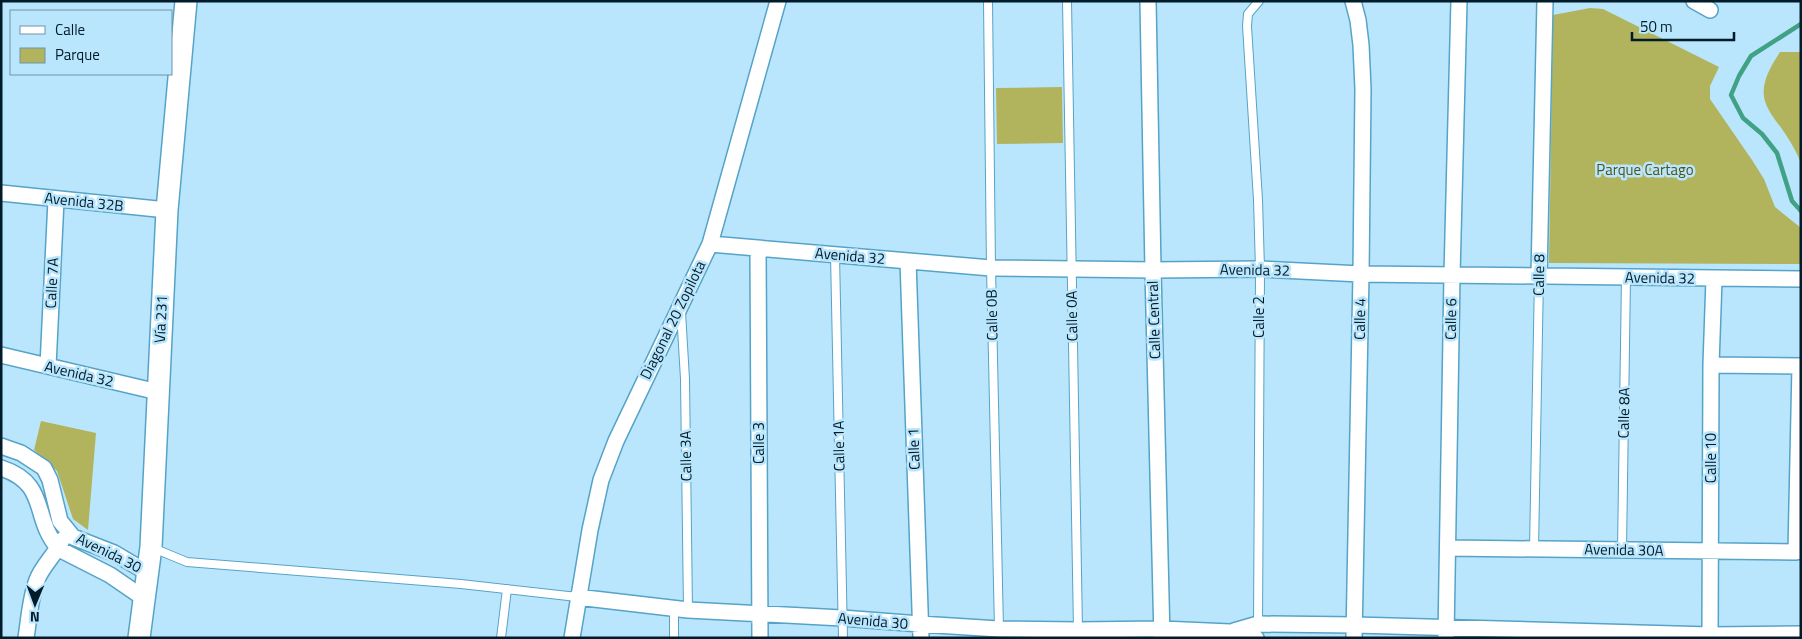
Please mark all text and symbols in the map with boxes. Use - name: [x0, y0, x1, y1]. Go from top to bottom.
- legend: [10, 10, 172, 75]
- scale bar: [1632, 10, 1734, 42]
- text: 50 m: [1640, 15, 1673, 38]
- text: Calle: [55, 18, 85, 41]
- text: Parque: [55, 43, 100, 66]
- park label: Parque Cartago: [1596, 158, 1694, 181]
- street label: Avenida 32B: [43, 186, 125, 217]
- street label: Avenida 32: [814, 241, 886, 270]
- street label: Calle 8: [1527, 254, 1550, 296]
- street label: Diagonal 20 Zopilota: [634, 256, 712, 383]
- street label: Calle 7A: [39, 257, 64, 309]
- street label: Avenida 32: [1220, 257, 1290, 282]
- street label: Avenida 32: [1625, 265, 1695, 290]
- street label: Calle Central: [1141, 280, 1166, 360]
- street label: Calle 0B: [980, 289, 1003, 341]
- street label: Calle 0A: [1060, 290, 1083, 342]
- street label: Vía 231: [148, 294, 173, 344]
- street label: Calle 2: [1247, 296, 1270, 338]
- street label: Calle 4: [1348, 298, 1371, 340]
- street label: Calle 6: [1439, 298, 1462, 340]
- street label: Avenida 32: [42, 354, 116, 393]
- street label: Calle 8A: [1612, 387, 1635, 439]
- street label: Calle 1A: [827, 420, 850, 472]
- street label: Calle 3: [747, 422, 770, 464]
- street label: Calle 1: [901, 428, 926, 470]
- street label: Calle 3A: [674, 430, 697, 482]
- street label: Calle 10: [1699, 433, 1722, 483]
- street label: Avenida 30: [73, 527, 146, 578]
- street label: Avenida 30A: [1584, 537, 1664, 562]
- north arrow: [10, 579, 60, 629]
- street label: Avenida 30: [837, 606, 909, 635]
- text: N: [30, 607, 40, 628]

